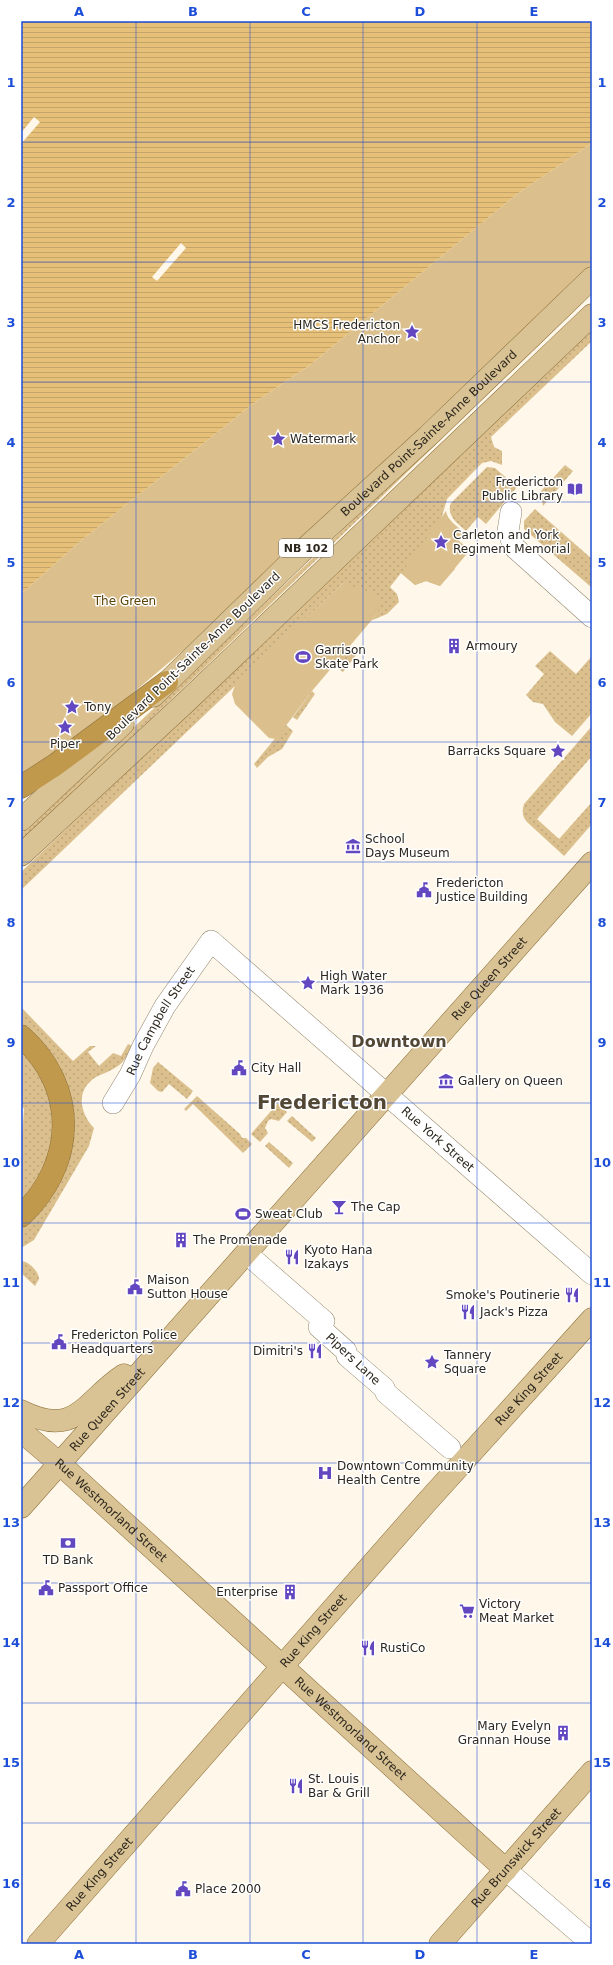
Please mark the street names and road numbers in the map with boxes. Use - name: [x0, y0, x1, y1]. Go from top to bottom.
- street label: Boulevard Point-Sainte-Anne Boulevard: [338, 347, 520, 519]
- road number: NB 102: [279, 539, 333, 557]
- street label: Boulevard Point-Sainte-Anne Boulevard: [103, 569, 283, 743]
- street label: Rue Queen Street: [449, 934, 530, 1023]
- street label: Rue Campbell Street: [124, 964, 198, 1078]
- street label: Rue York Street: [399, 1104, 477, 1175]
- street label: Pipers Lane: [323, 1330, 383, 1388]
- street label: Rue King Street: [492, 1349, 566, 1428]
- street label: Rue Queen Street: [67, 1365, 148, 1454]
- street label: Rue Westmorland Street: [52, 1456, 170, 1565]
- street label: Rue King Street: [277, 1591, 350, 1671]
- street label: Rue Westmorland Street: [292, 1674, 410, 1783]
- street label: Rue Brunswick Street: [468, 1805, 564, 1911]
- street label: Rue King Street: [63, 1834, 136, 1914]

